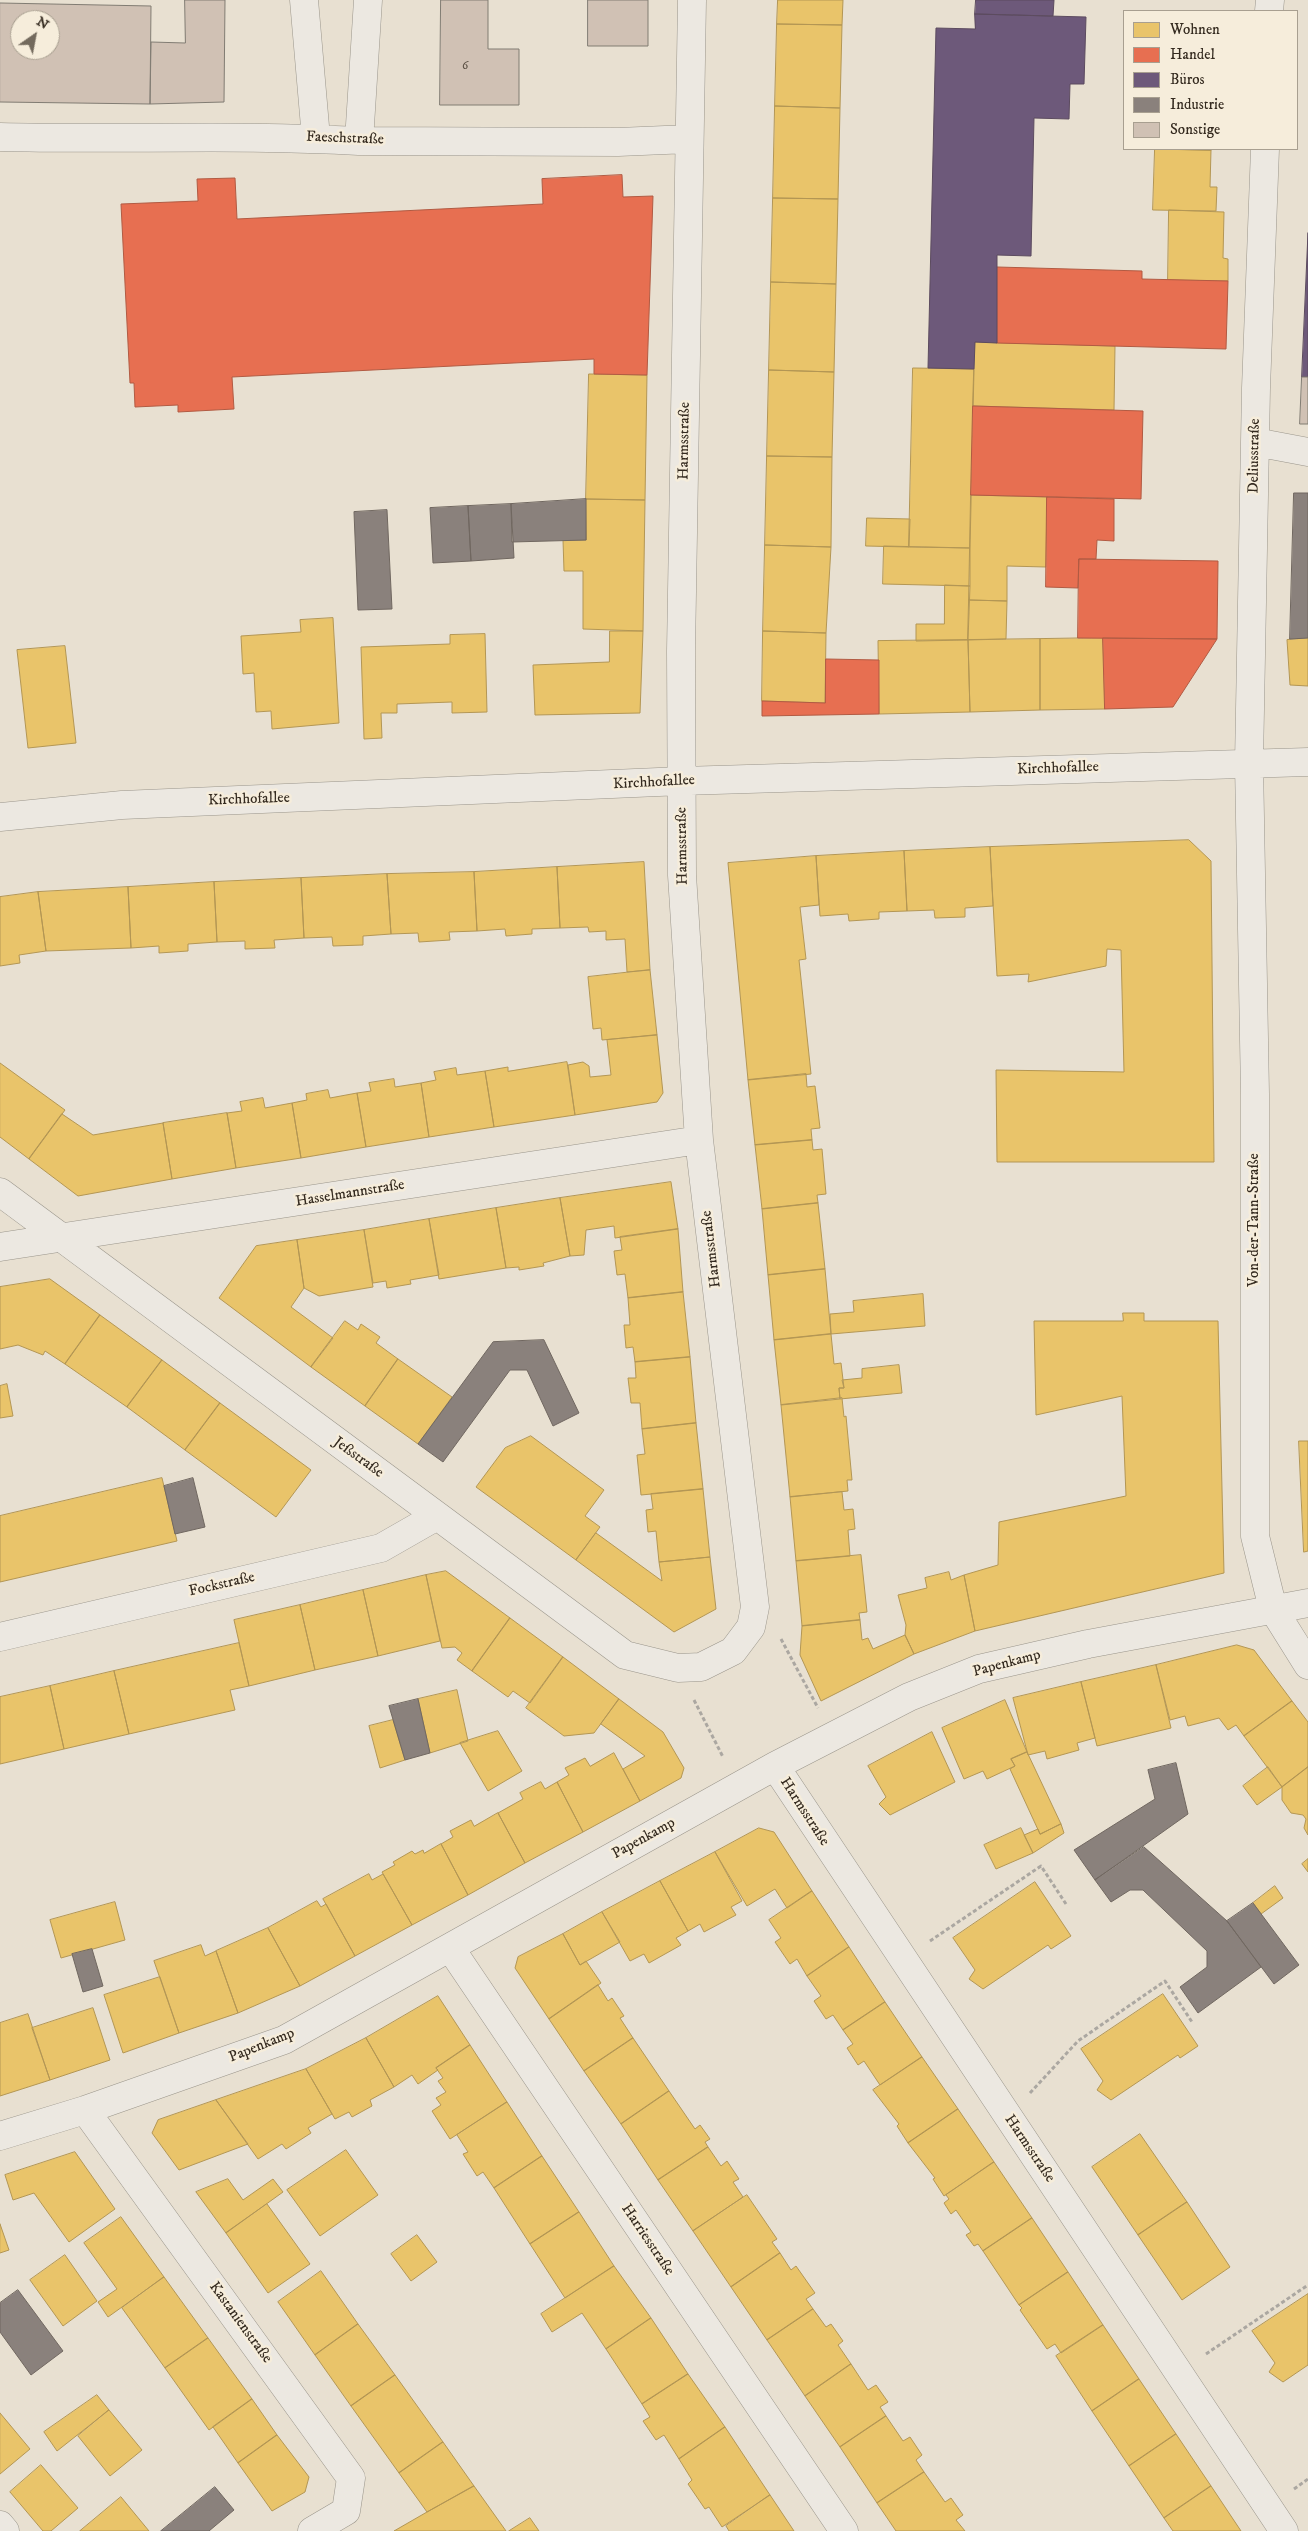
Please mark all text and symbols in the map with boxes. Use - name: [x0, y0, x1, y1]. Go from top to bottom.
- north arrow: [10, 10, 60, 60]
- legend: [1123, 10, 1298, 150]
- text: N: [33, 13, 52, 34]
- text: Wohnen: [1170, 20, 1220, 39]
- text: Handel: [1170, 45, 1215, 64]
- house number: 6: [462, 60, 468, 74]
- text: Büros: [1170, 70, 1205, 89]
- text: Industrie: [1170, 95, 1224, 114]
- text: Sonstige: [1170, 120, 1220, 139]
- street label: Faeschstraße: [306, 129, 384, 149]
- street label: Harmsstraße: [675, 402, 695, 480]
- street label: Deliusstraße: [1245, 418, 1265, 494]
- street label: Kirchhofallee: [1017, 759, 1099, 779]
- street label: Kirchhofallee: [613, 772, 695, 794]
- street label: Kirchhofallee: [208, 790, 290, 810]
- street label: Harmsstraße: [673, 807, 693, 885]
- street label: Von-der-Tann-Straße: [1246, 1153, 1264, 1287]
- street label: Hasselmannstraße: [294, 1177, 406, 1211]
- street label: Harmsstraße: [698, 1209, 726, 1289]
- street label: Jeßstraße: [329, 1434, 387, 1482]
- street label: Fockstraße: [187, 1569, 257, 1601]
- street label: Papenkamp: [971, 1646, 1043, 1682]
- street label: Harmsstraße: [775, 1774, 833, 1850]
- street label: Papenkamp: [609, 1814, 679, 1864]
- street label: Papenkamp: [227, 2025, 297, 2067]
- street label: Harmsstraße: [1000, 2112, 1058, 2186]
- street label: Harriesstraße: [617, 2201, 677, 2279]
- street label: Kastanienstraße: [205, 2279, 275, 2367]

